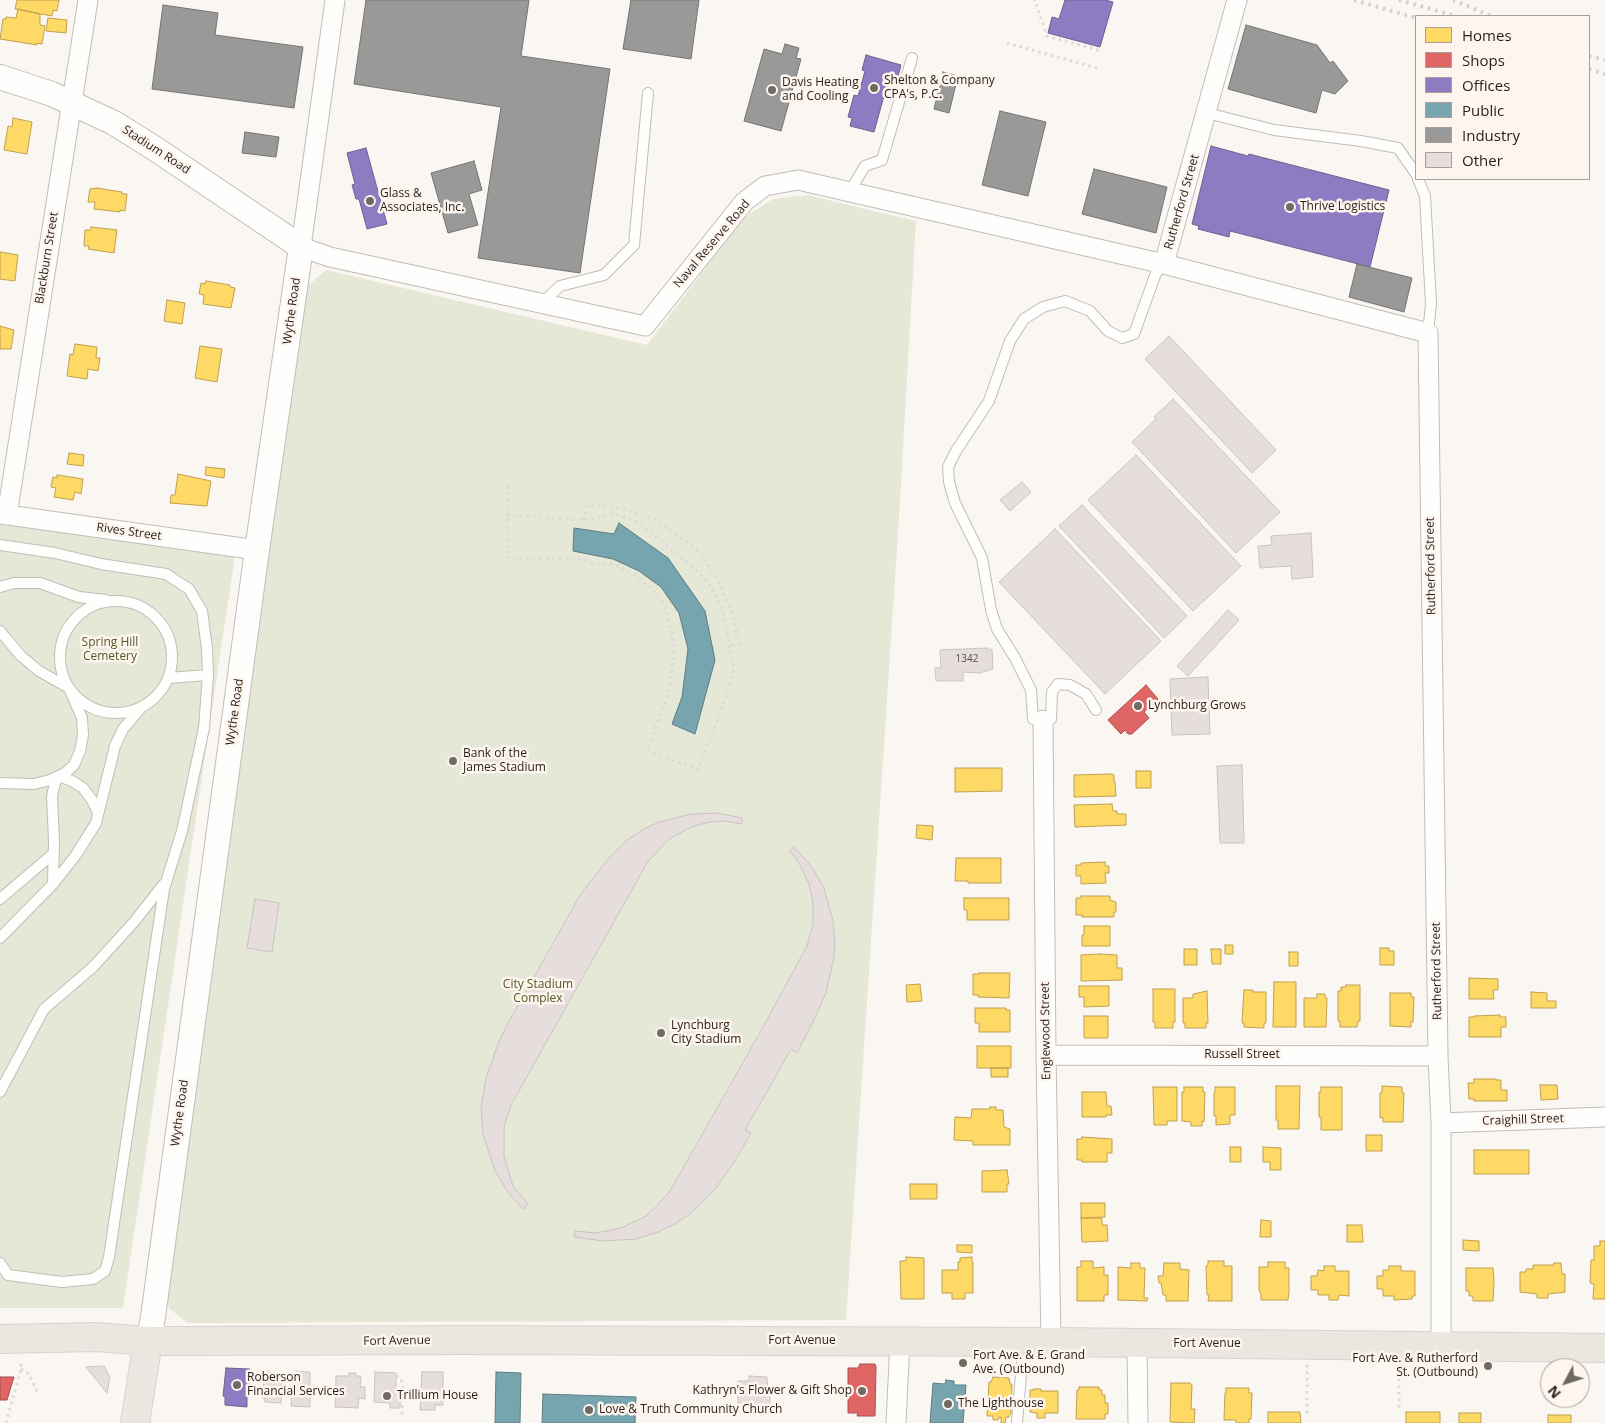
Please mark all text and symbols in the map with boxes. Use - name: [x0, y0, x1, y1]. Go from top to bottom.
- legend: [1415, 15, 1590, 180]
- text: Homes: [1462, 25, 1512, 45]
- text: Shops: [1462, 50, 1505, 70]
- place label: Shelton & Company CPA's, P.C.: [884, 74, 995, 102]
- text: Offices: [1462, 75, 1510, 95]
- place label: Davis Heating and Cooling: [782, 76, 859, 104]
- marker: Shelton & Company CPA's, P.C.: [868, 82, 880, 94]
- marker: Davis Heating and Cooling: [766, 84, 778, 96]
- text: Public: [1462, 100, 1504, 120]
- street label: Stadium Road: [119, 123, 193, 177]
- text: Industry: [1462, 125, 1520, 145]
- text: Other: [1462, 150, 1503, 170]
- street label: Rutherford Street: [1162, 153, 1202, 251]
- place label: Glass & Associates, Inc.: [380, 187, 464, 215]
- marker: Glass & Associates, Inc.: [364, 195, 376, 207]
- street label: Naval Reserve Road: [671, 197, 753, 291]
- place label: Thrive Logistics: [1300, 200, 1385, 214]
- marker: Thrive Logistics: [1284, 201, 1296, 213]
- street label: Blackburn Street: [33, 211, 61, 305]
- street label: Wythe Road: [280, 277, 304, 345]
- street label: Rutherford Street: [1423, 517, 1439, 615]
- street label: Rives Street: [96, 520, 162, 544]
- park label: Spring Hill Cemetery: [82, 636, 138, 664]
- house number: 1342: [956, 653, 978, 665]
- street label: Wythe Road: [223, 678, 247, 746]
- place label: Lynchburg Grows: [1148, 699, 1246, 713]
- marker: Lynchburg Grows: [1132, 700, 1144, 712]
- place label: Bank of the James Stadium: [463, 747, 546, 775]
- marker: Bank of the James Stadium: [447, 755, 459, 767]
- street label: Rutherford Street: [1429, 922, 1445, 1020]
- park label: City Stadium Complex: [503, 978, 573, 1006]
- street label: Englewood Street: [1038, 982, 1054, 1080]
- place label: Lynchburg City Stadium: [671, 1019, 741, 1047]
- marker: Lynchburg City Stadium: [655, 1027, 667, 1039]
- street label: Russell Street: [1204, 1048, 1280, 1062]
- street label: Wythe Road: [168, 1079, 192, 1147]
- street label: Craighill Street: [1482, 1111, 1564, 1129]
- street label: Fort Avenue: [363, 1333, 431, 1349]
- street label: Fort Avenue: [768, 1334, 836, 1348]
- street label: Fort Avenue: [1173, 1337, 1241, 1351]
- place label: Fort Ave. & E. Grand Ave. (Outbound): [973, 1349, 1085, 1377]
- place label: Fort Ave. & Rutherford St. (Outbound): [1352, 1352, 1478, 1380]
- marker: Fort Ave. & E. Grand Ave. (Outbound): [957, 1357, 969, 1369]
- north arrow: [1540, 1358, 1590, 1408]
- marker: Fort Ave. & Rutherford St. (Outbound): [1482, 1360, 1494, 1372]
- place label: Roberson Financial Services: [247, 1371, 345, 1399]
- marker: Roberson Financial Services: [231, 1379, 243, 1391]
- text: N: [1543, 1382, 1565, 1403]
- place label: Kathryn's Flower & Gift Shop: [693, 1384, 852, 1398]
- marker: Kathryn's Flower & Gift Shop: [856, 1385, 868, 1397]
- place label: Trillium House: [397, 1389, 478, 1403]
- marker: Trillium House: [381, 1390, 393, 1402]
- place label: The Lighthouse: [958, 1397, 1044, 1411]
- marker: The Lighthouse: [942, 1398, 954, 1410]
- place label: Love & Truth Community Church: [599, 1403, 782, 1417]
- marker: Love & Truth Community Church: [583, 1404, 595, 1416]

